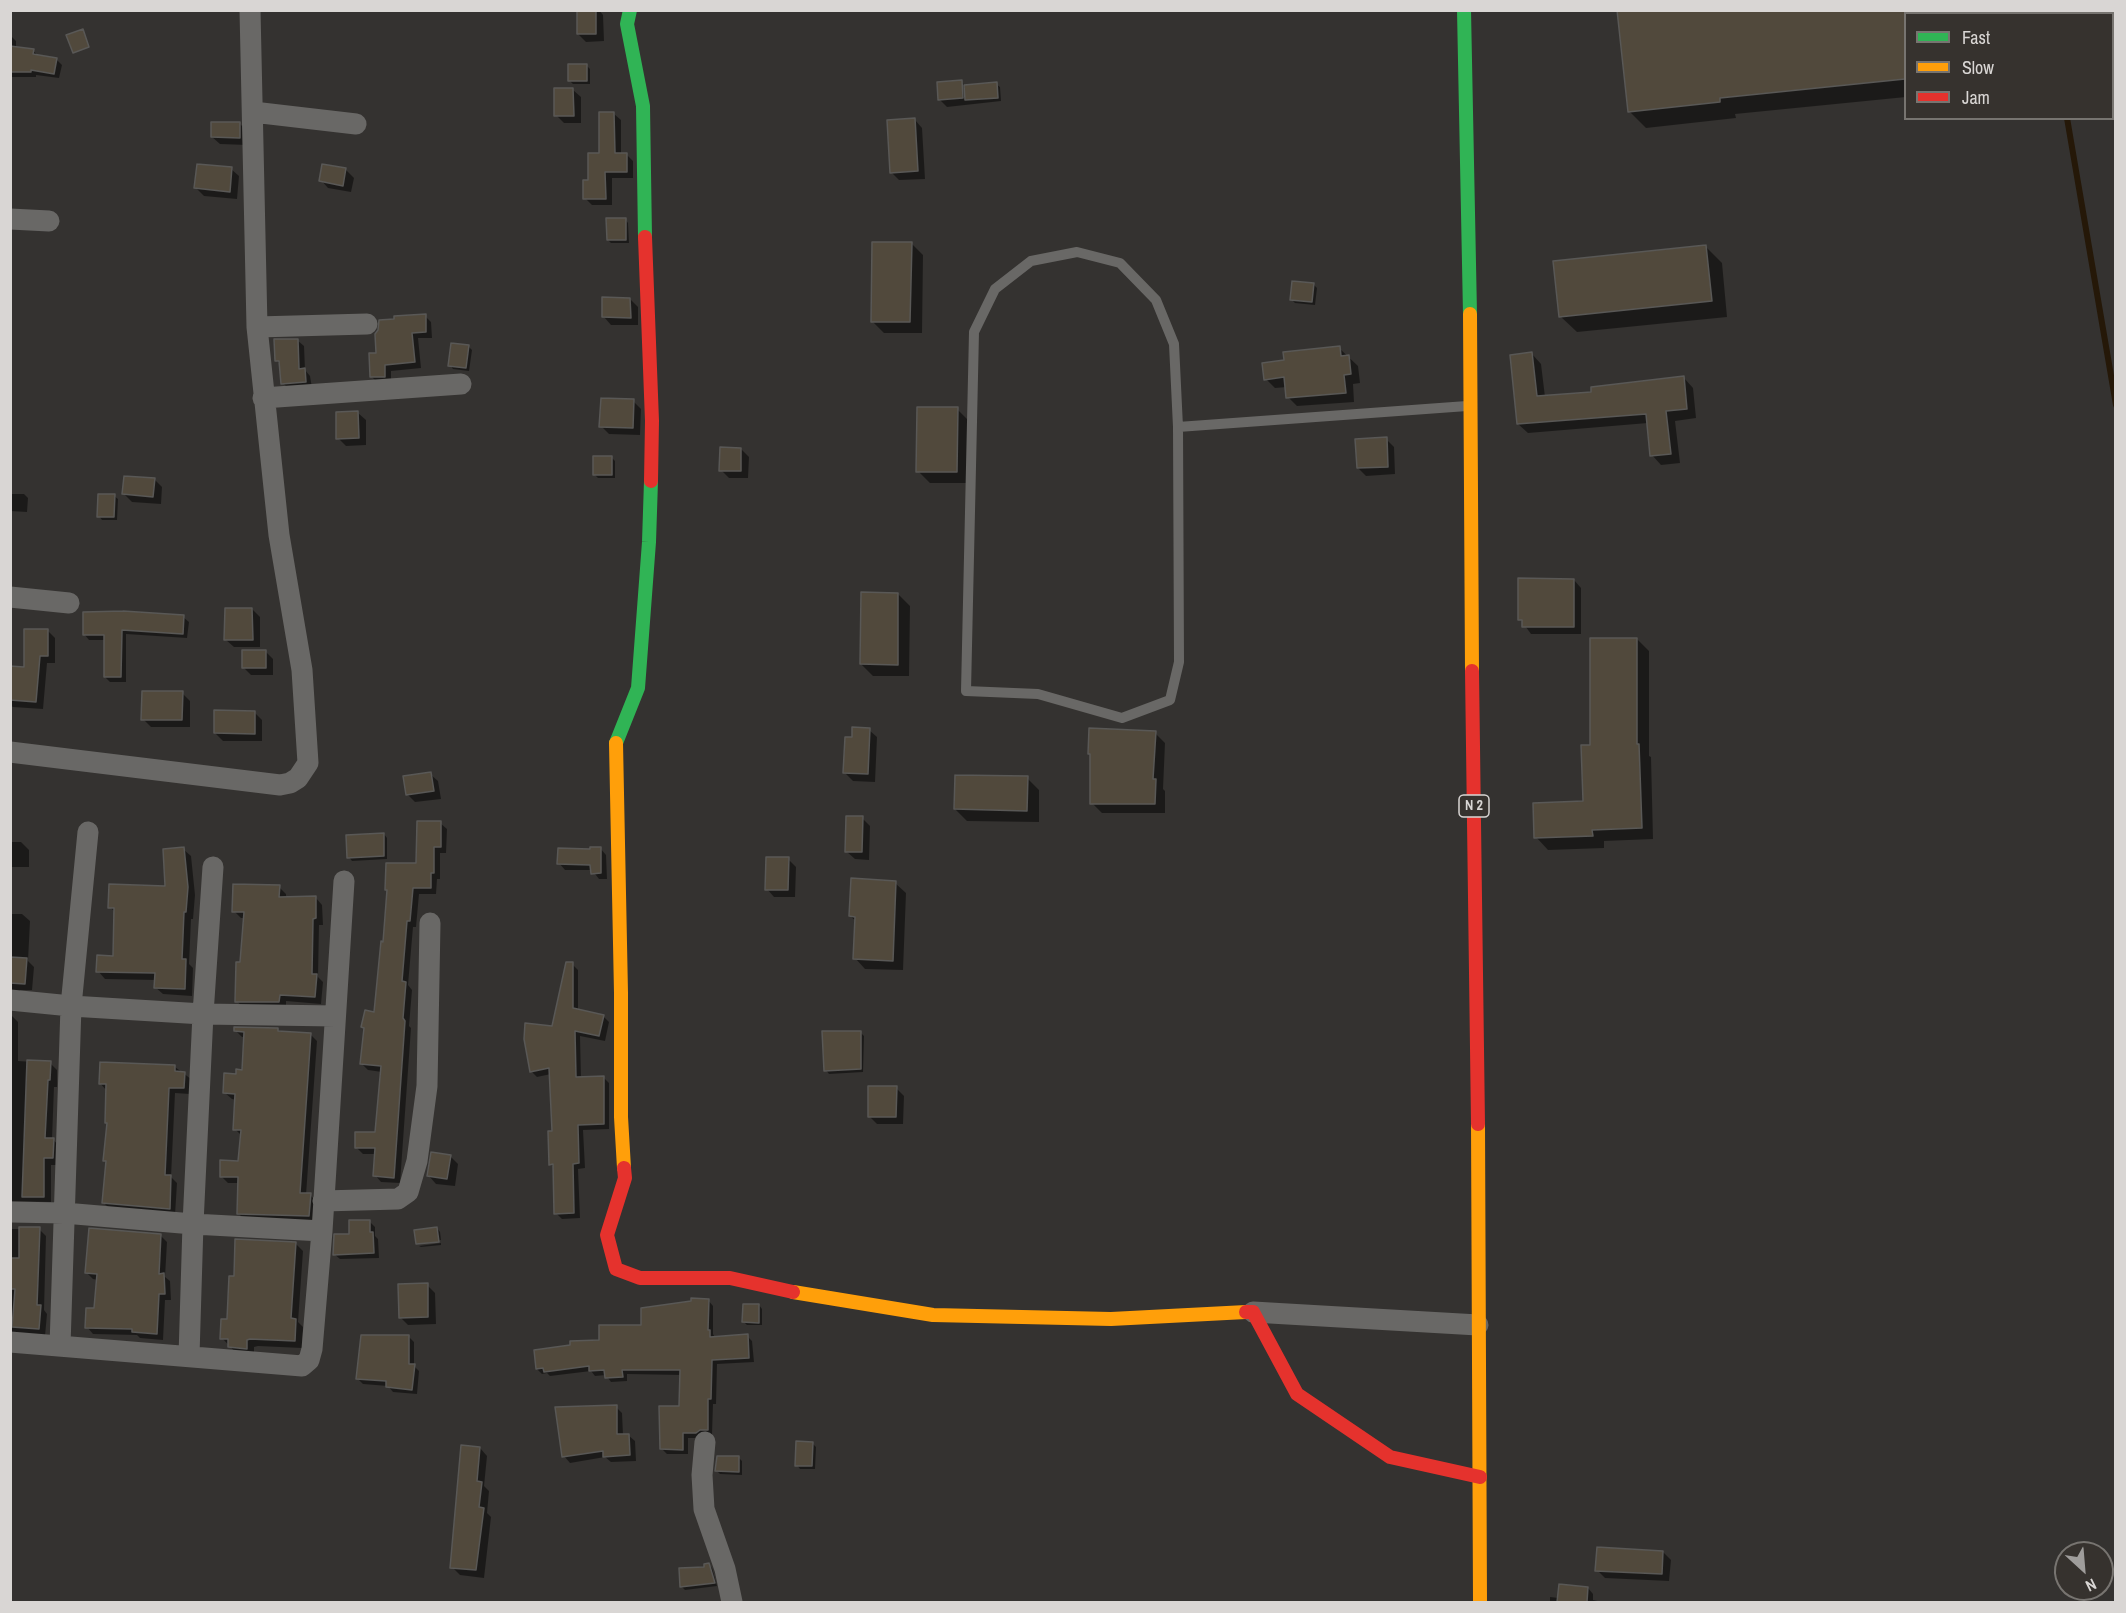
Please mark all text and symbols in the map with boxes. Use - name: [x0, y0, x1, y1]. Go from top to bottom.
- legend: [1904, 12, 2114, 120]
- text: Fast: [1962, 25, 1990, 50]
- text: Slow: [1962, 55, 1994, 80]
- text: Jam: [1962, 85, 1990, 110]
- road number: N 2: [1459, 795, 1489, 817]
- north arrow: [2054, 1541, 2114, 1601]
- text: N: [2082, 1573, 2100, 1597]

